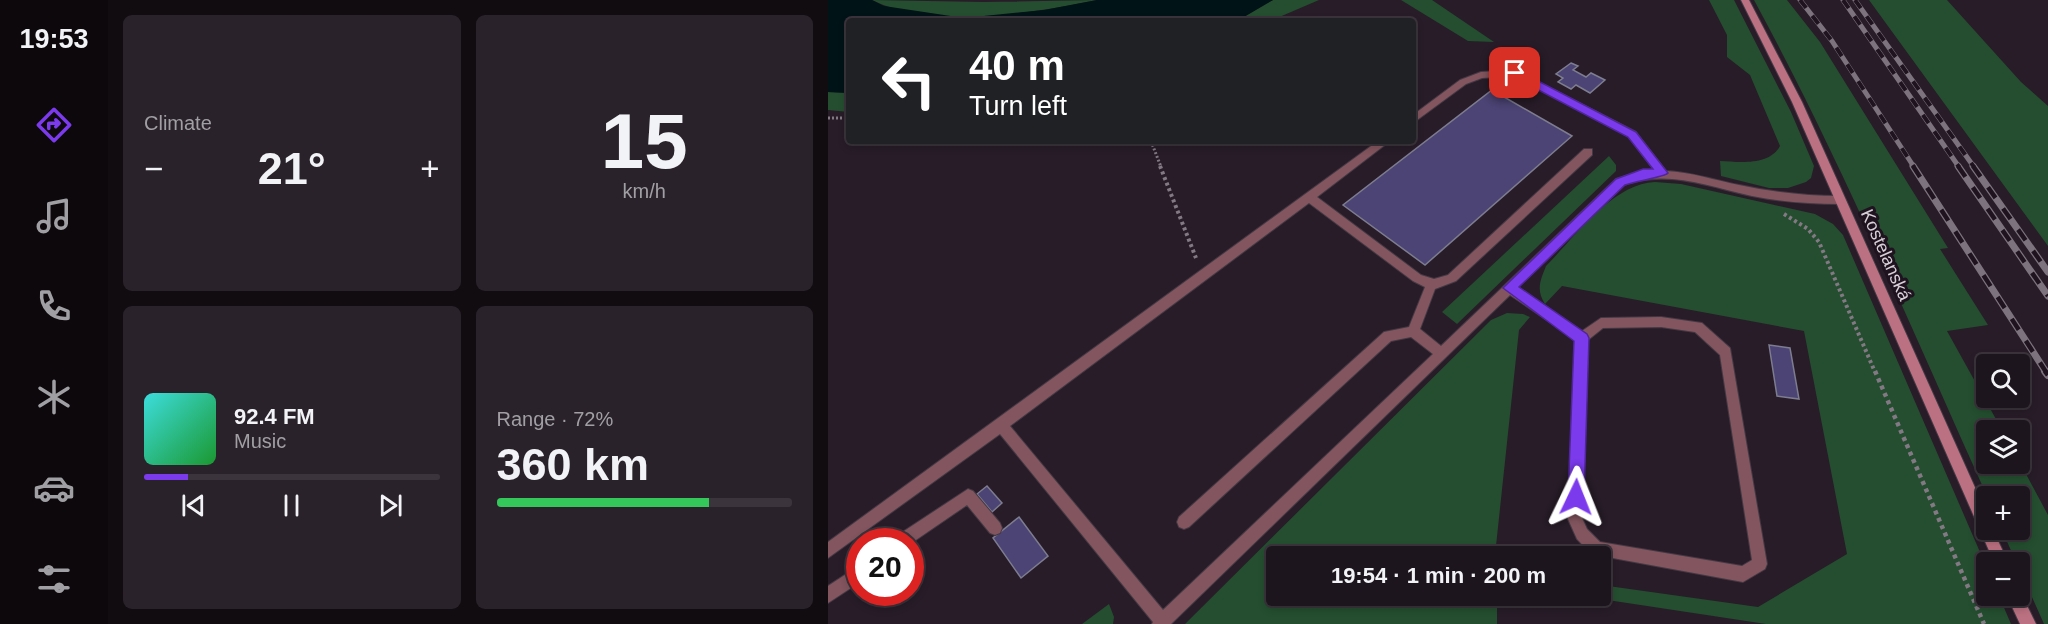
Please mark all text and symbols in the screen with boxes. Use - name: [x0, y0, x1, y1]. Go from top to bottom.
- text: 19:53: [19, 24, 89, 54]
- icon: left: [870, 42, 948, 120]
- text: 40 m: [969, 42, 1065, 89]
- pin: [1489, 47, 1540, 98]
- icon: arrive: [1498, 56, 1531, 89]
- text: Turn left: [969, 91, 1067, 121]
- text: 15: [601, 97, 688, 185]
- icon: directions: [33, 104, 75, 146]
- text: Climate: [144, 112, 212, 134]
- text: 21°: [258, 143, 326, 194]
- text: −: [144, 150, 163, 187]
- text: +: [420, 150, 440, 187]
- text: km/h: [623, 180, 666, 202]
- icon: music: [33, 195, 75, 237]
- street label: Kostelanská: [1857, 206, 1915, 305]
- icon: phone: [33, 285, 75, 327]
- map controls: [1976, 354, 2030, 606]
- button: search: [1976, 354, 2030, 408]
- icon: climate: [33, 376, 75, 418]
- text: 92.4 FM: [234, 404, 315, 429]
- text: Range · 72%: [497, 408, 613, 430]
- button: layers: [1976, 420, 2030, 474]
- text: Music: [234, 430, 286, 452]
- text: 360 km: [497, 439, 649, 490]
- position arrow: [1544, 465, 1608, 529]
- icon: car: [33, 467, 75, 509]
- button: +: [1976, 486, 2030, 540]
- icon: previous: [177, 489, 210, 522]
- icon: pause: [275, 489, 308, 522]
- icon: next: [374, 489, 407, 522]
- speed limit sign: 20: [846, 528, 924, 606]
- button: −: [1976, 552, 2030, 606]
- icon: filters: [33, 558, 75, 600]
- text: 19:54 · 1 min · 200 m: [1331, 563, 1546, 588]

